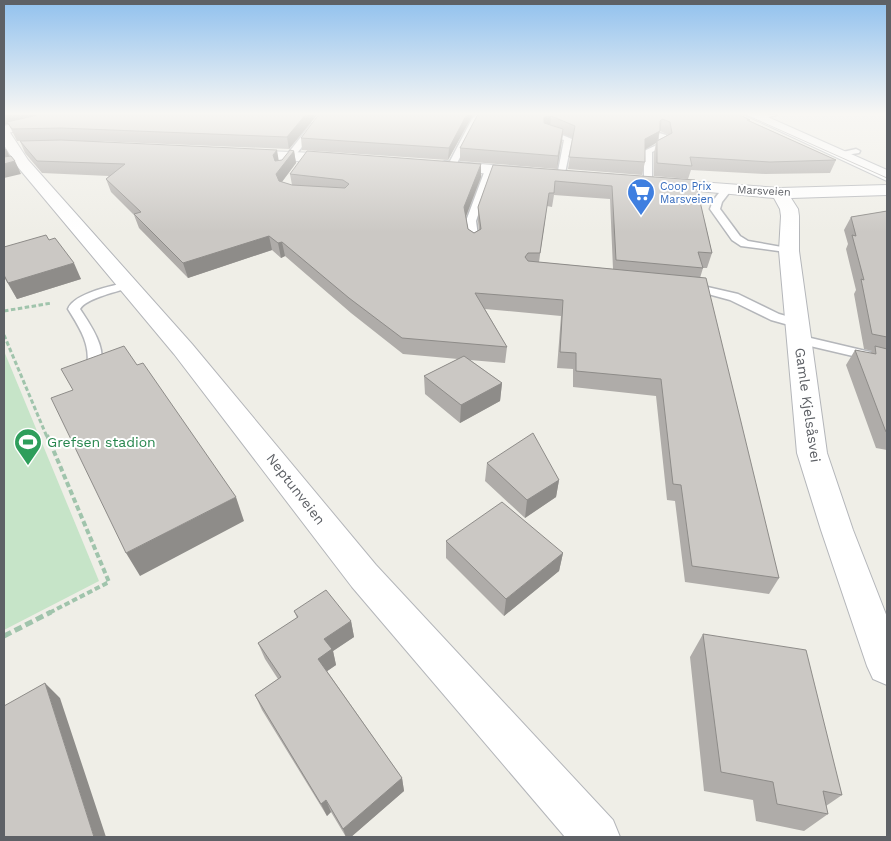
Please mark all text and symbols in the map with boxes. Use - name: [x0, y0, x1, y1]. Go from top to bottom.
- supermarket icon: Coop Prix Marsveien: [626, 177, 656, 216]
- place label: Coop Prix Marsveien: [660, 180, 714, 206]
- street label: Marsveien: [737, 183, 791, 199]
- street label: Gamle Kjelsåsvei: [792, 347, 824, 463]
- sports icon: Grefsen stadion: [13, 427, 43, 466]
- place label: Grefsen stadion: [47, 434, 156, 450]
- street label: Neptunveien: [263, 450, 329, 528]

